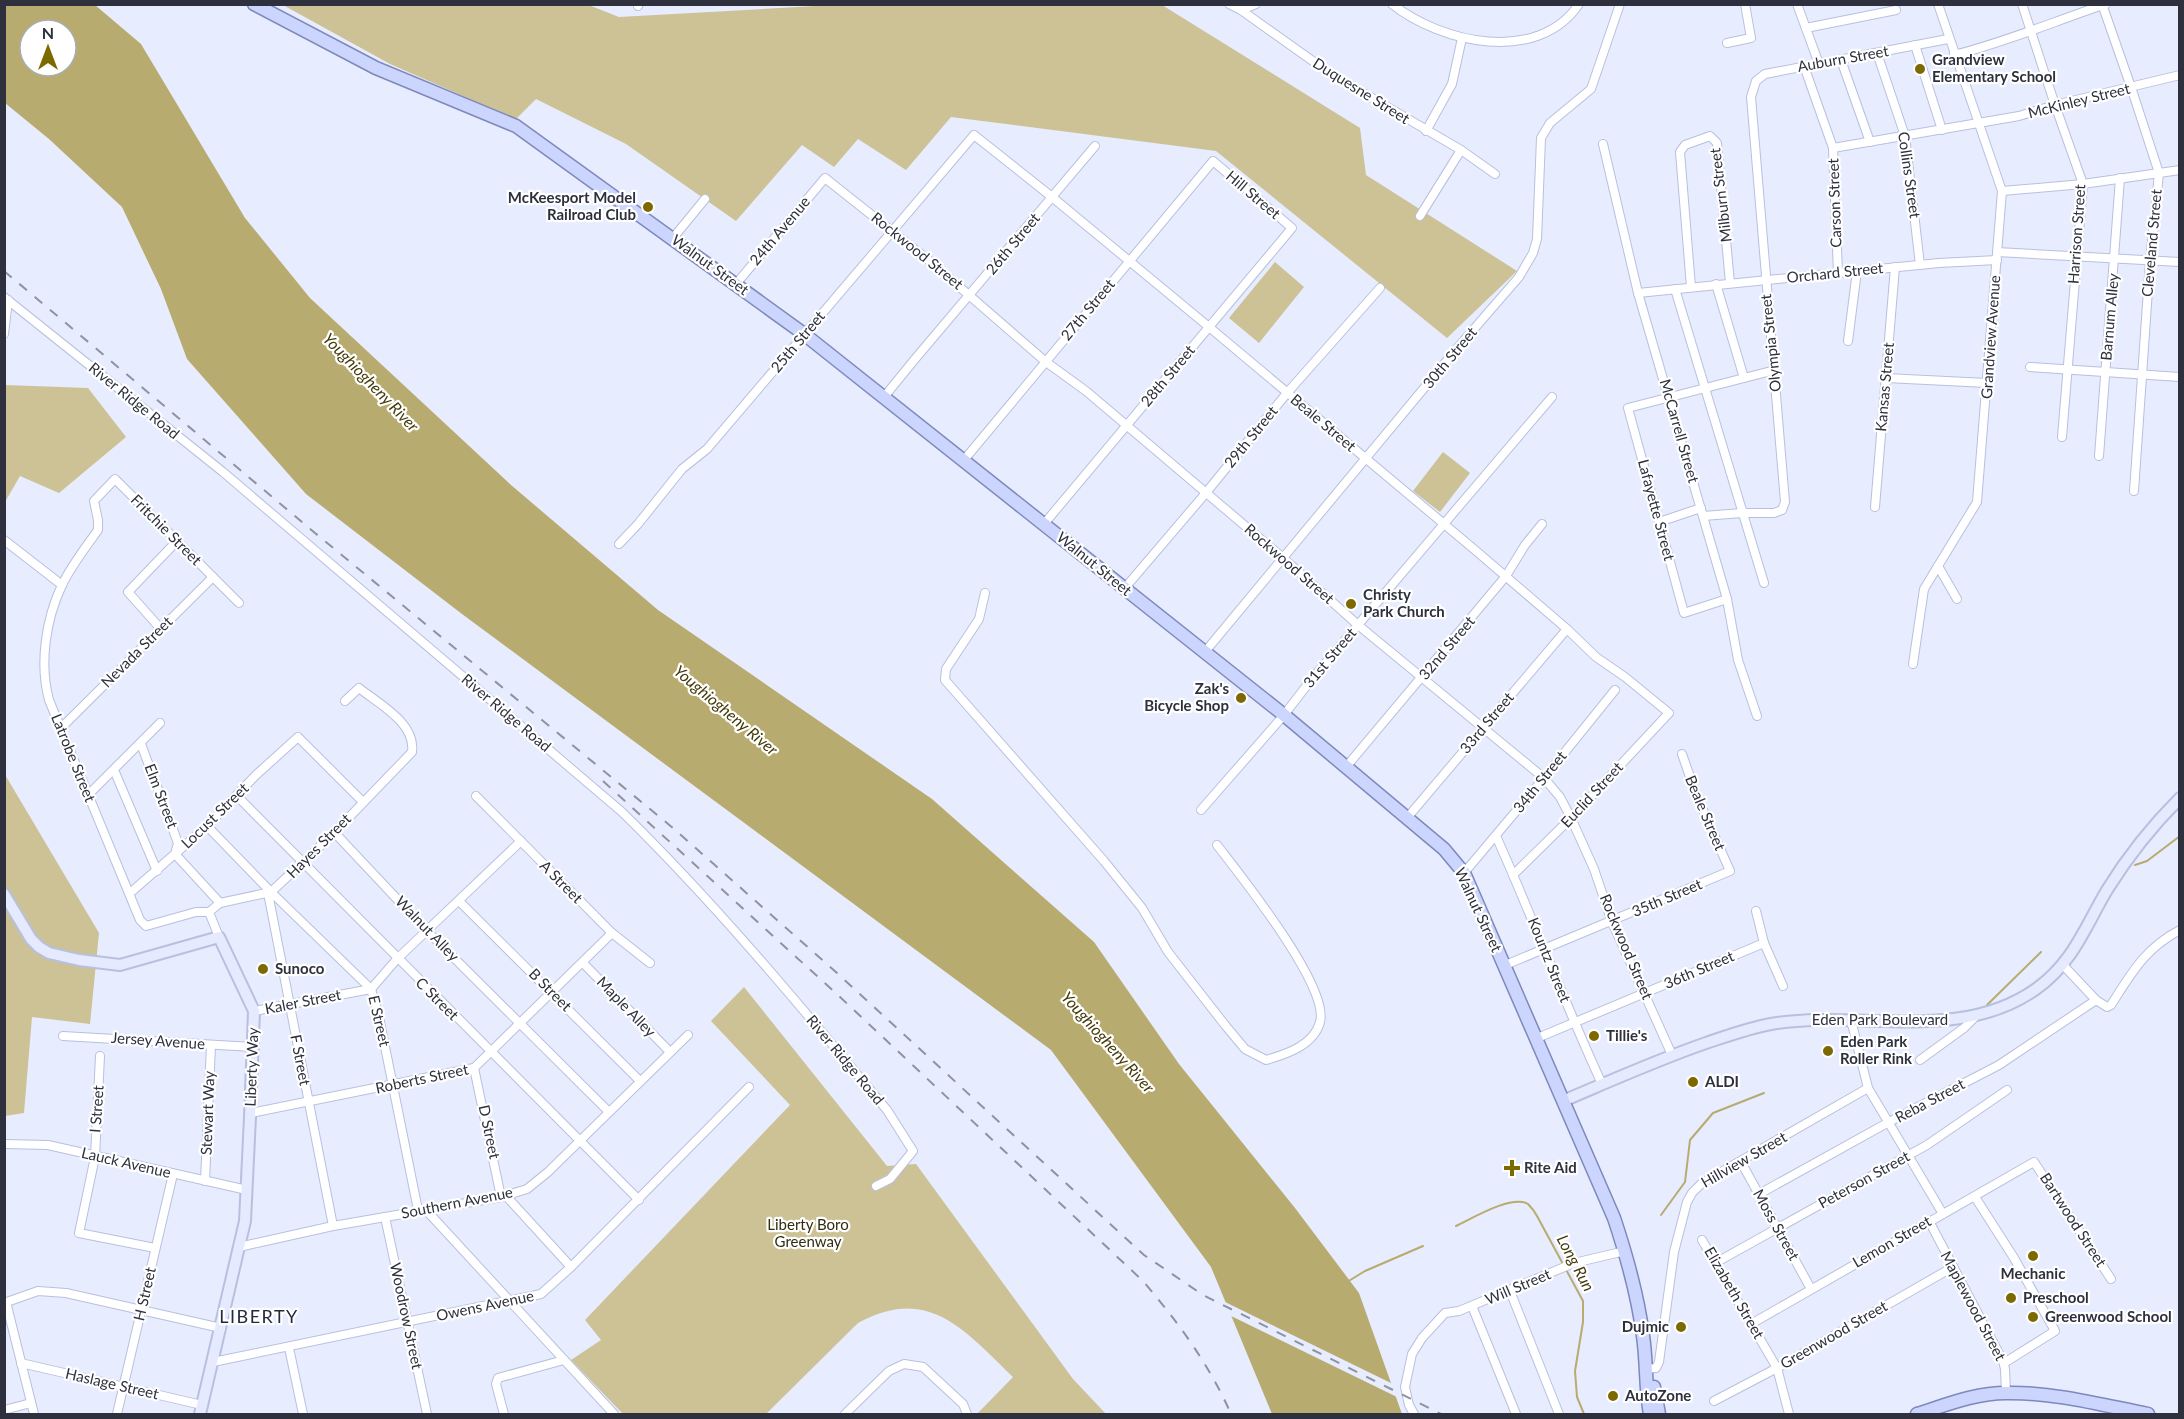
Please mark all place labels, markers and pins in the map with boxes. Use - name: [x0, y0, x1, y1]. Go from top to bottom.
- place label: Grandview Elementary School: [1932, 50, 2056, 85]
- marker: Grandview Elementary School: [1913, 62, 1927, 76]
- place label: McKeesport Model Railroad Club: [508, 188, 636, 223]
- marker: McKeesport Model Railroad Club: [641, 200, 655, 214]
- place label: Christy Park Church: [1363, 585, 1445, 620]
- marker: Christy Park Church: [1344, 597, 1358, 611]
- place label: Zak's Bicycle Shop: [1144, 679, 1229, 714]
- marker: Zak's Bicycle Shop: [1234, 691, 1248, 705]
- place label: Sunoco: [275, 959, 325, 977]
- marker: Sunoco: [256, 962, 270, 976]
- place label: Tillie's: [1606, 1026, 1648, 1044]
- marker: Tillie's: [1587, 1029, 1601, 1043]
- place label: Eden Park Roller Rink: [1840, 1032, 1913, 1067]
- marker: Eden Park Roller Rink: [1821, 1044, 1835, 1058]
- place label: ALDI: [1704, 1072, 1739, 1090]
- marker: ALDI: [1686, 1075, 1700, 1089]
- place label: Rite Aid: [1524, 1158, 1577, 1176]
- marker: Rite Aid: [1505, 1161, 1519, 1175]
- marker: Mechanic: [2026, 1249, 2040, 1263]
- place label: Mechanic: [2001, 1264, 2065, 1282]
- place label: Preschool: [2023, 1288, 2089, 1306]
- marker: Preschool: [2004, 1291, 2018, 1305]
- place label: Greenwood School: [2045, 1307, 2172, 1325]
- marker: Greenwood School: [2026, 1310, 2040, 1324]
- place label: Dujmic: [1622, 1317, 1669, 1335]
- marker: Dujmic: [1674, 1320, 1688, 1334]
- place label: AutoZone: [1624, 1386, 1691, 1404]
- marker: AutoZone: [1606, 1389, 1620, 1403]

